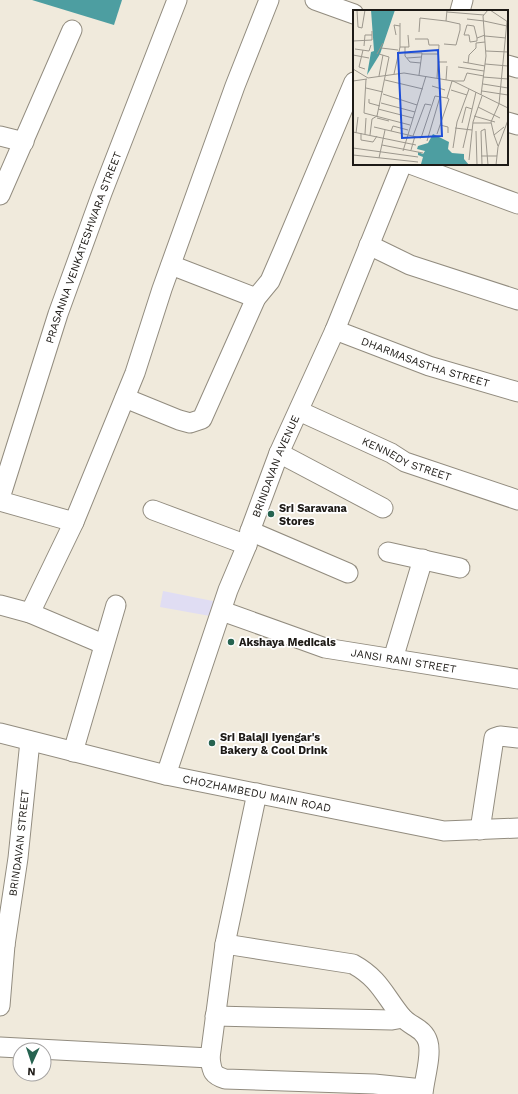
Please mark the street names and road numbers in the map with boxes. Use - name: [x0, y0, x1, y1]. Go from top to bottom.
- street label: PRASANNA VENKATESHWARA STREET: [43, 150, 125, 345]
- street label: DHARMASASTHA STREET: [359, 335, 491, 390]
- street label: BRINDAVAN AVENUE: [250, 413, 302, 519]
- street label: KENNEDY STREET: [360, 435, 453, 484]
- street label: JANSI RANI STREET: [350, 646, 457, 676]
- street label: CHOZHAMBEDU MAIN ROAD: [181, 772, 332, 815]
- street label: BRINDAVAN STREET: [6, 789, 32, 897]

